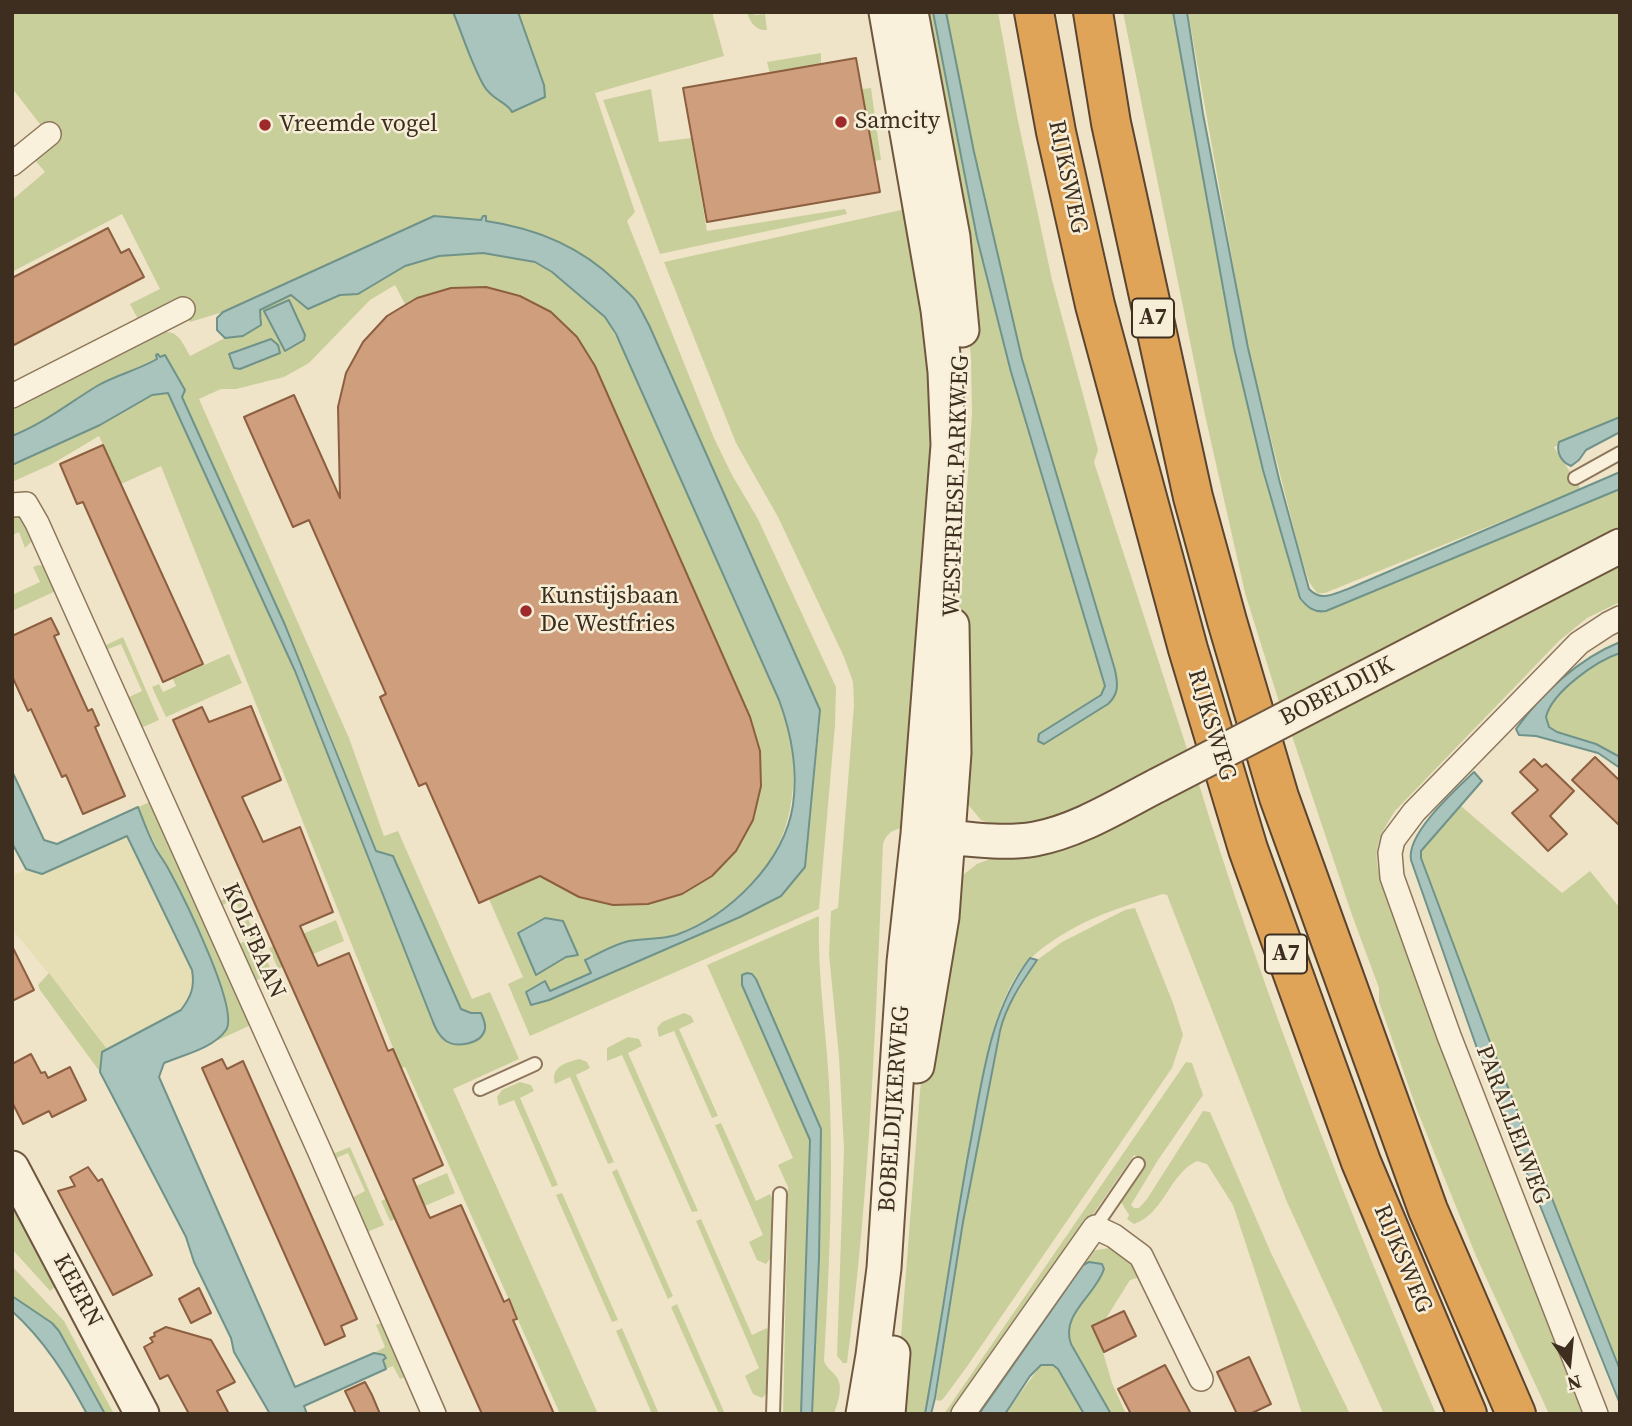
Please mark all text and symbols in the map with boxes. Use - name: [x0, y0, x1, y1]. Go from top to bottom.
- place label: Samcity: [855, 108, 940, 136]
- place label: Vreemde vogel: [279, 111, 437, 139]
- marker: Samcity: [833, 114, 849, 130]
- marker: Vreemde vogel: [257, 117, 273, 133]
- street label: RIJKSWEG: [1041, 118, 1093, 236]
- road number: A7: [1132, 298, 1174, 338]
- street label: WESTFRIESE PARKWEG: [938, 354, 976, 618]
- place label: Kunstijsbaan De Westfries: [540, 583, 679, 639]
- marker: Kunstijsbaan De Westfries: [518, 603, 534, 619]
- street label: BOBELDIJK: [1275, 651, 1399, 733]
- street label: RIJKSWEG: [1180, 666, 1242, 784]
- street label: KOLFBAAN: [215, 879, 291, 1003]
- road number: A7: [1265, 934, 1307, 973]
- street label: BOBELDIJKERWEG: [873, 1005, 917, 1213]
- street label: PARALLELWEG: [1468, 1041, 1556, 1209]
- street label: RIJKSWEG: [1366, 1200, 1438, 1318]
- street label: KEERN: [46, 1250, 108, 1332]
- north arrow: [1534, 1328, 1604, 1398]
- text: N: [1564, 1369, 1584, 1398]

